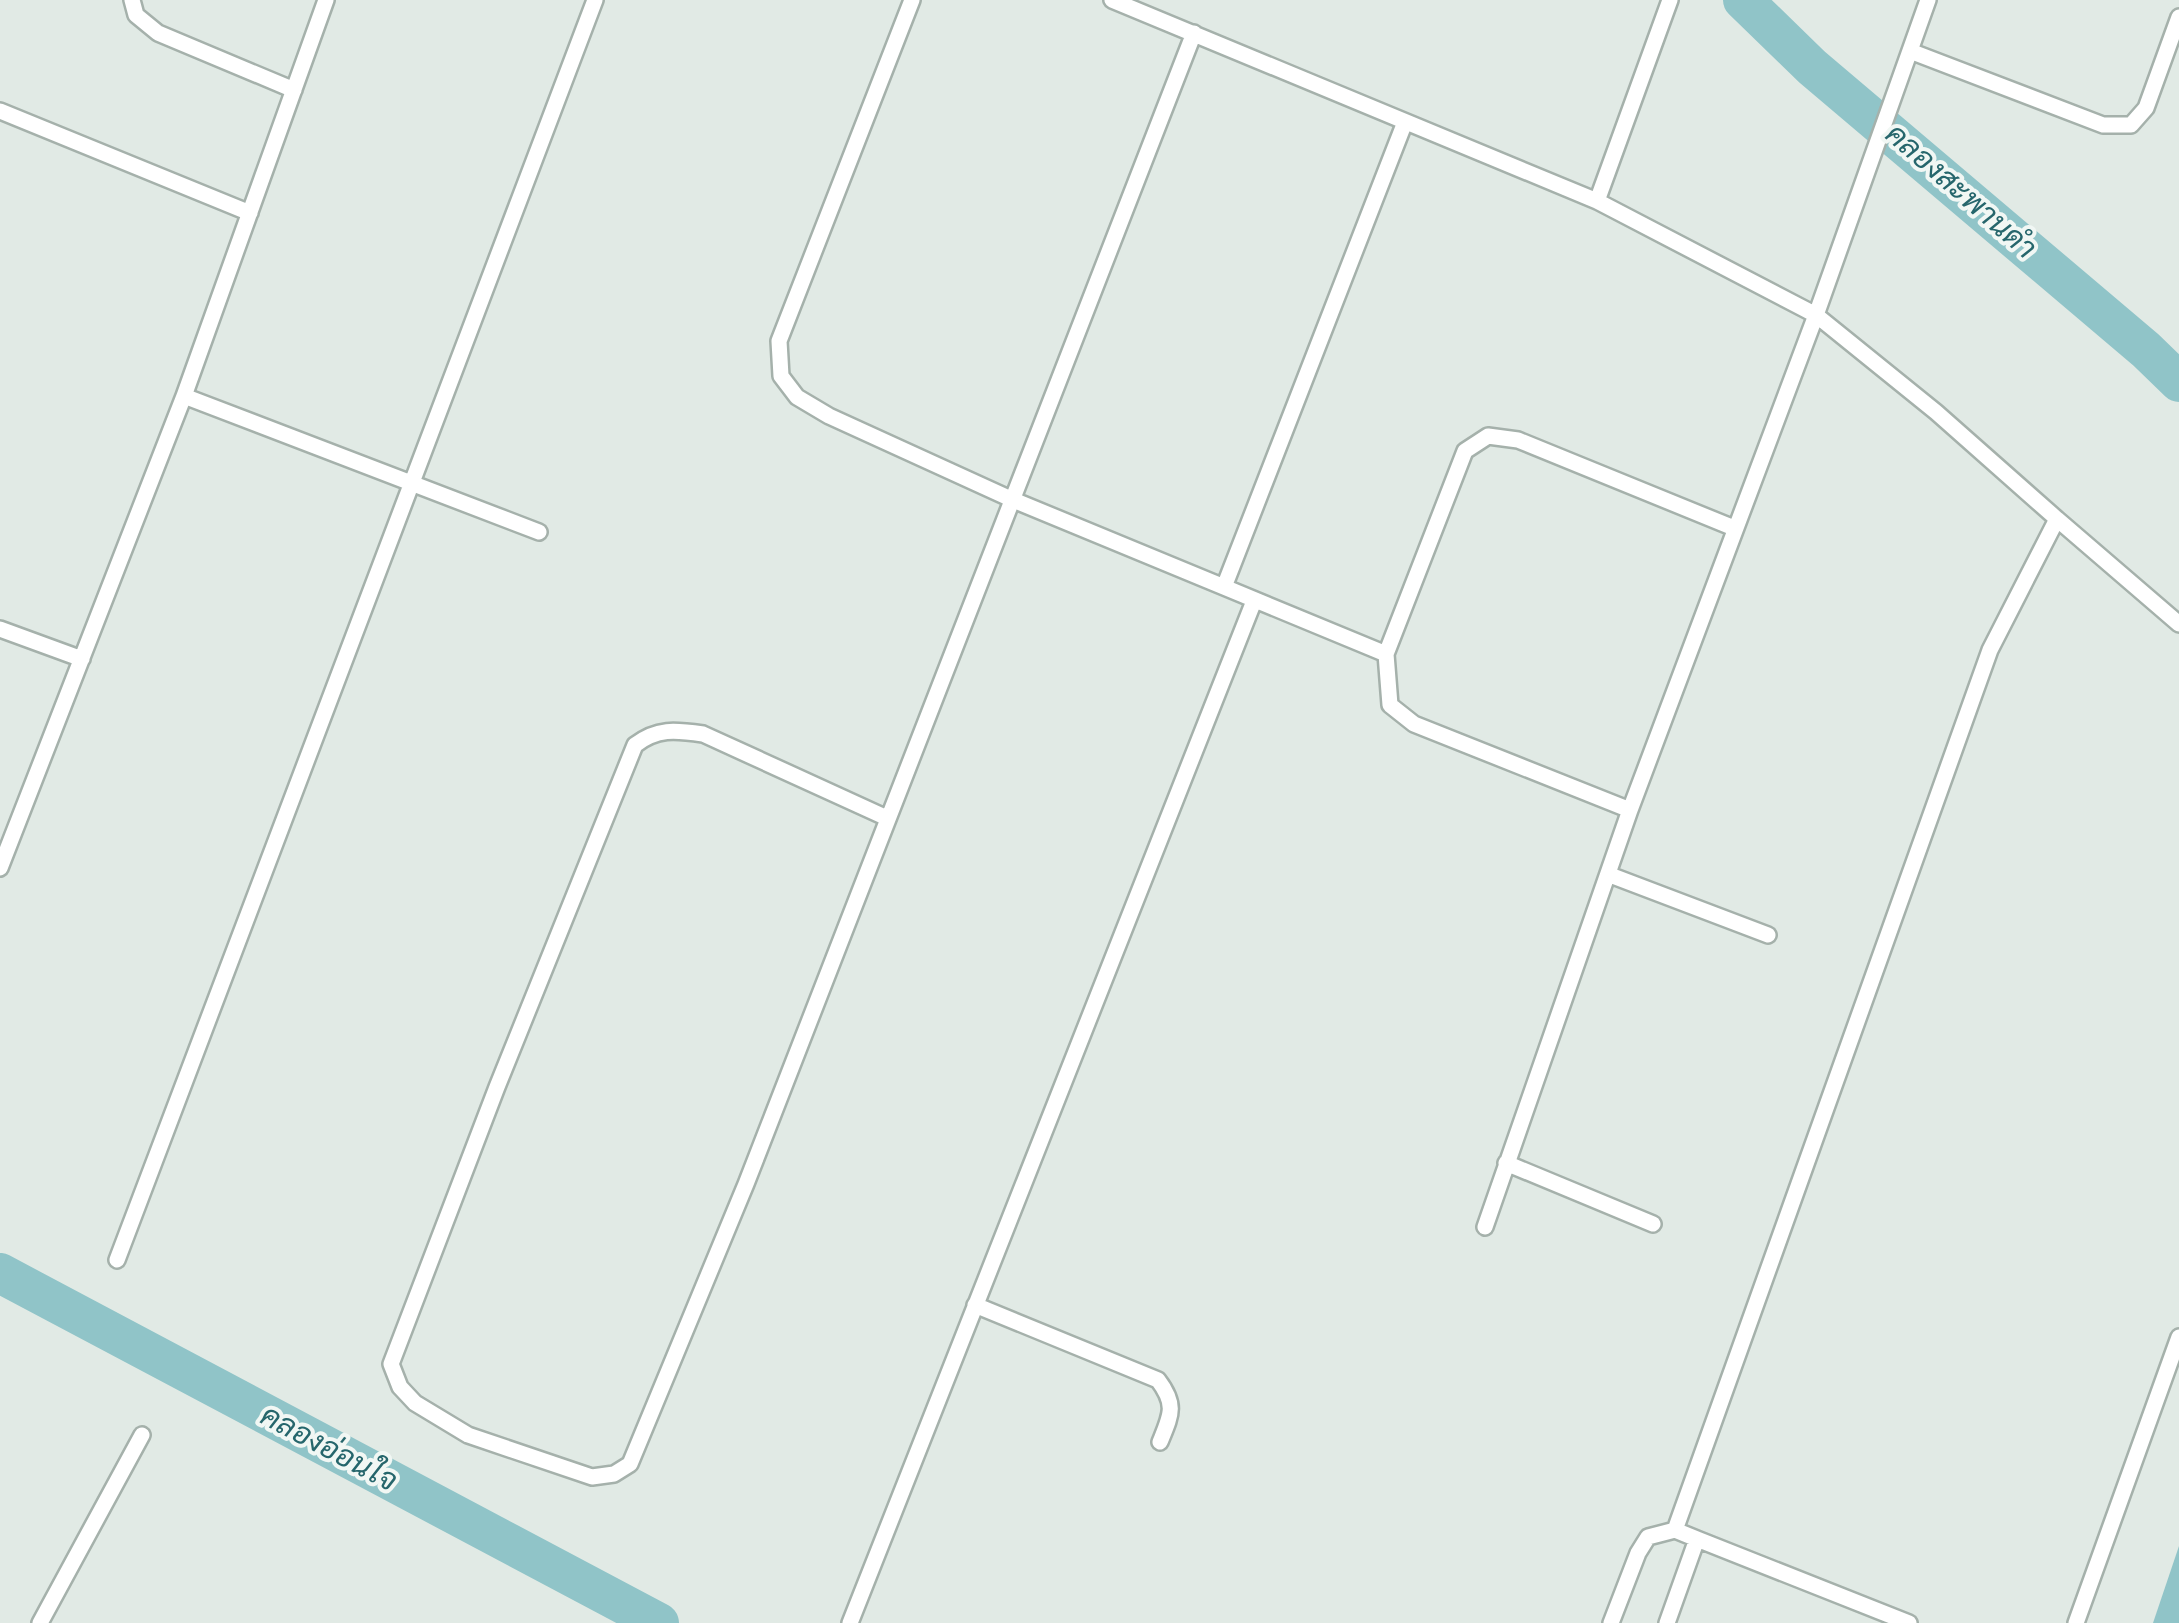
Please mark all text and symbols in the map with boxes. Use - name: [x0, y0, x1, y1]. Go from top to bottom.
- water label: คลองสะพานดำ: [1878, 116, 2044, 266]
- water label: คลองอ่อนใจ: [255, 1395, 404, 1499]

